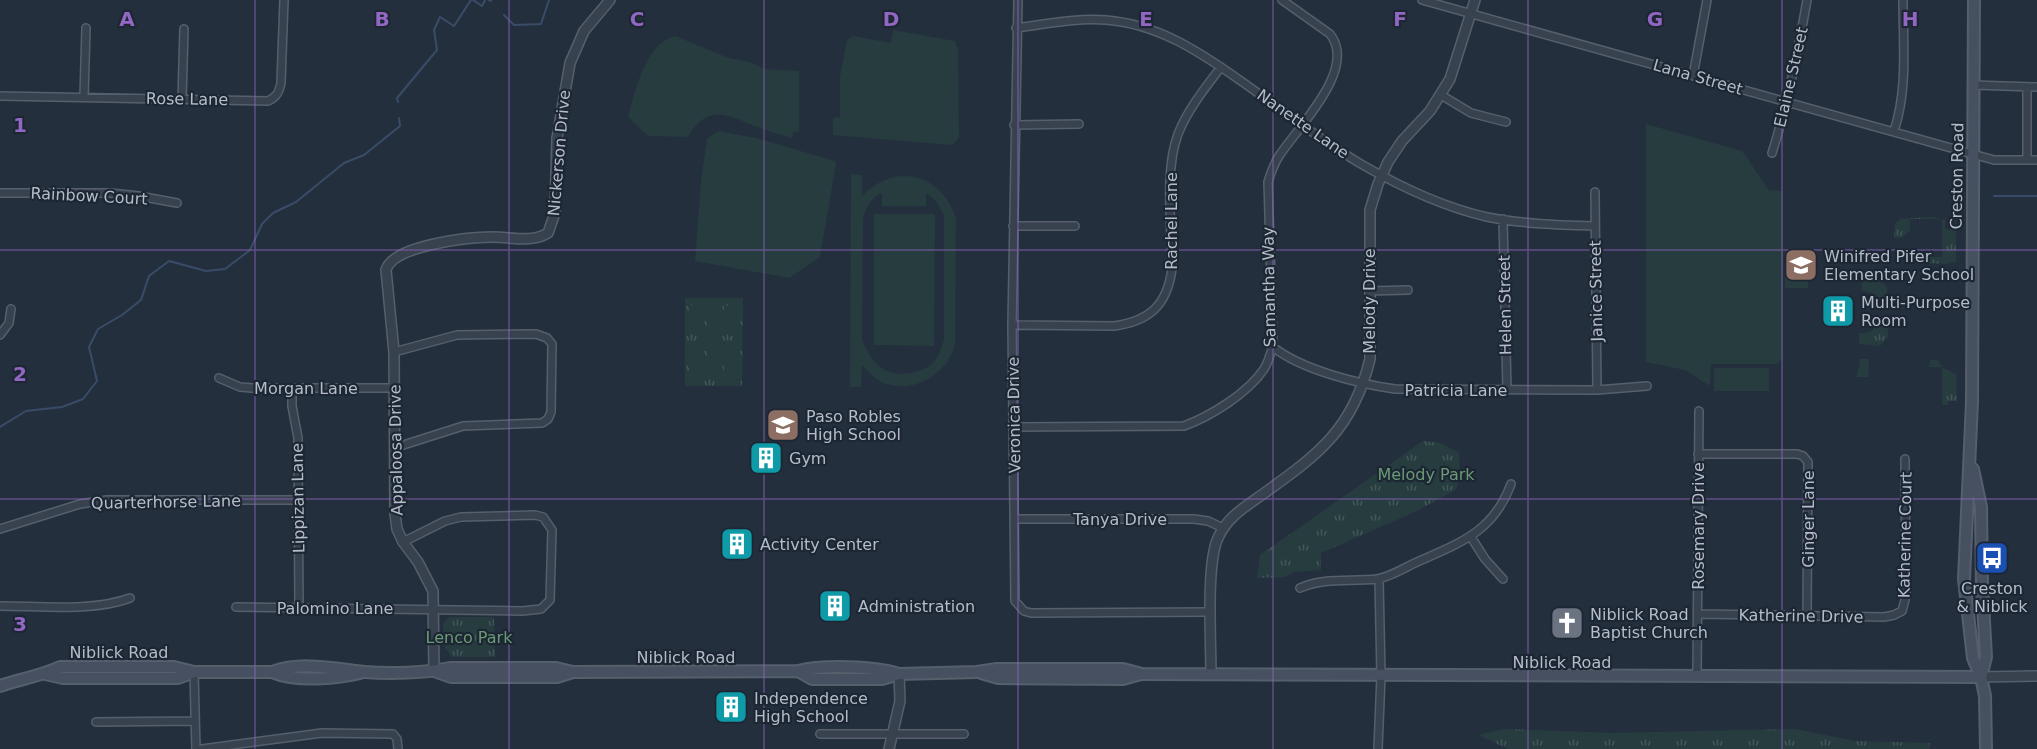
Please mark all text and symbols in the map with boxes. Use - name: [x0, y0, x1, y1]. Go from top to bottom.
- text: A: [119, 7, 135, 31]
- text: B: [374, 7, 390, 31]
- text: C: [630, 7, 644, 31]
- text: D: [883, 7, 899, 31]
- text: E: [1139, 7, 1153, 31]
- text: F: [1393, 7, 1407, 31]
- text: G: [1647, 7, 1663, 31]
- text: H: [1902, 7, 1918, 31]
- street label: Elaine Street: [1770, 25, 1812, 129]
- street label: Lana Street: [1651, 55, 1745, 99]
- street label: Nanette Lane: [1253, 85, 1353, 163]
- street label: Rose Lane: [146, 89, 228, 109]
- street label: Nickerson Drive: [544, 89, 574, 217]
- text: 1: [13, 113, 27, 137]
- street label: Creston Road: [1947, 122, 1967, 230]
- street label: Rachel Lane: [1162, 172, 1181, 270]
- street label: Rainbow Court: [30, 183, 148, 209]
- street label: Samantha Way: [1258, 226, 1280, 348]
- street label: Janice Street: [1586, 240, 1606, 343]
- school or university icon: Winifred Pifer Elementary School: [1783, 247, 1819, 283]
- place label: Winifred Pifer Elementary School: [1824, 247, 1974, 284]
- street label: Melody Drive: [1360, 248, 1379, 354]
- street label: Helen Street: [1495, 255, 1515, 355]
- building icon: Multi-Purpose Room: [1820, 293, 1856, 329]
- place label: Multi-Purpose Room: [1861, 293, 1970, 330]
- street label: Veronica Drive: [1003, 357, 1025, 473]
- text: 2: [13, 362, 27, 386]
- street label: Morgan Lane: [254, 379, 358, 398]
- street label: Patricia Lane: [1405, 381, 1507, 400]
- street label: Appaloosa Drive: [385, 384, 407, 516]
- school or university icon: Paso Robles High School: [765, 407, 801, 443]
- place label: Paso Robles High School: [806, 407, 901, 444]
- building icon: Gym: [748, 440, 784, 476]
- street label: Lippizan Lane: [288, 443, 308, 553]
- place label: Gym: [789, 449, 826, 468]
- street label: Rosemary Drive: [1689, 462, 1708, 590]
- park label: Melody Park: [1377, 465, 1475, 484]
- street label: Ginger Lane: [1799, 470, 1818, 568]
- street label: Katherine Court: [1894, 472, 1916, 598]
- street label: Quarterhorse Lane: [91, 491, 241, 513]
- street label: Tanya Drive: [1072, 510, 1167, 529]
- building icon: Activity Center: [719, 526, 755, 562]
- place label: Activity Center: [760, 535, 879, 554]
- bus stop icon: Creston & Niblick: [1974, 540, 2010, 576]
- place label: Creston & Niblick: [1956, 579, 2028, 616]
- building icon: Administration: [817, 588, 853, 624]
- place label: Administration: [858, 597, 975, 616]
- street label: Palomino Lane: [277, 599, 393, 618]
- church icon: Niblick Road Baptist Church: [1549, 605, 1585, 641]
- place label: Niblick Road Baptist Church: [1590, 605, 1708, 642]
- street label: Katherine Drive: [1738, 605, 1864, 627]
- text: 3: [13, 612, 27, 636]
- park label: Lenco Park: [426, 628, 513, 647]
- street label: Niblick Road: [70, 643, 168, 662]
- street label: Niblick Road: [637, 648, 735, 667]
- street label: Niblick Road: [1513, 653, 1611, 672]
- building icon: Independence High School: [713, 689, 749, 725]
- place label: Independence High School: [754, 689, 868, 726]

